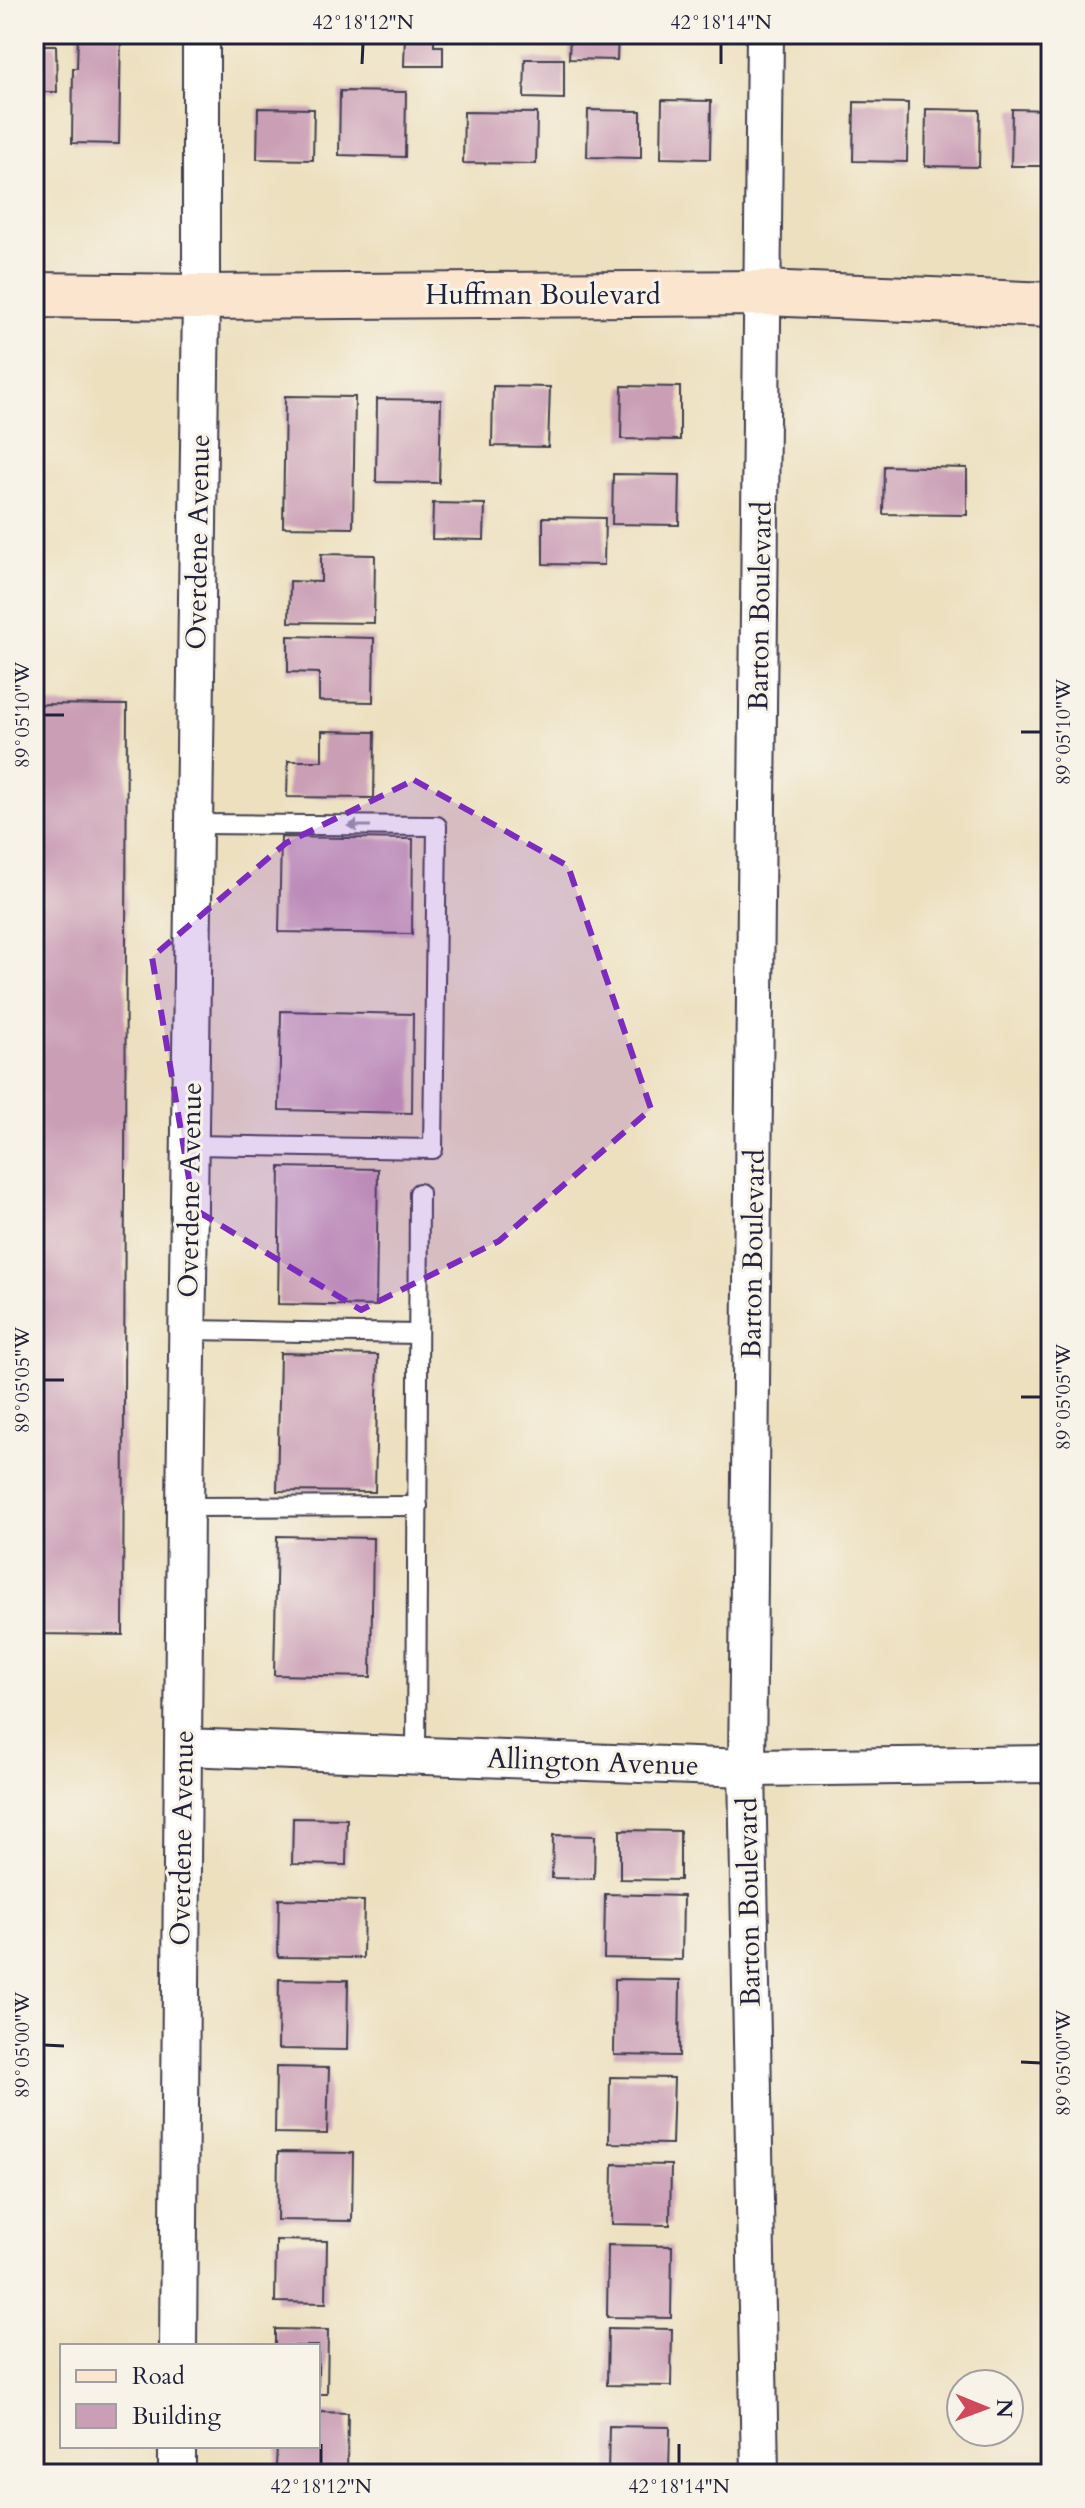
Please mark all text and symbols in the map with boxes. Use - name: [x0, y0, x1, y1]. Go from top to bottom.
- text: 42°18'12"N: [312, 9, 414, 36]
- text: 42°18'14"N: [670, 9, 772, 36]
- street label: Huffman Boulevard: [425, 276, 661, 314]
- street label: Overdene Avenue: [177, 434, 219, 650]
- street label: Barton Boulevard: [739, 501, 781, 711]
- text: 89°05'10"W: [9, 661, 36, 768]
- text: 89°05'10"W: [1050, 678, 1077, 785]
- one-way arrow: [346, 820, 371, 832]
- street label: Overdene Avenue: [169, 1082, 211, 1298]
- street label: Barton Boulevard: [732, 1149, 774, 1359]
- text: 89°05'05"W: [9, 1326, 36, 1433]
- text: 89°05'05"W: [1050, 1343, 1077, 1450]
- street label: Overdene Avenue: [161, 1730, 203, 1946]
- street label: Allington Avenue: [486, 1739, 700, 1785]
- street label: Barton Boulevard: [728, 1797, 770, 2007]
- text: 89°05'00"W: [9, 1991, 36, 2098]
- text: 89°05'00"W: [1050, 2009, 1077, 2116]
- legend: [60, 2344, 320, 2448]
- text: Road: [132, 2360, 185, 2393]
- north arrow: [945, 2368, 1025, 2448]
- text: N: [989, 2399, 1019, 2418]
- text: Building: [132, 2400, 222, 2433]
- text: 42°18'12"N: [270, 2473, 372, 2500]
- text: 42°18'14"N: [628, 2473, 730, 2500]

